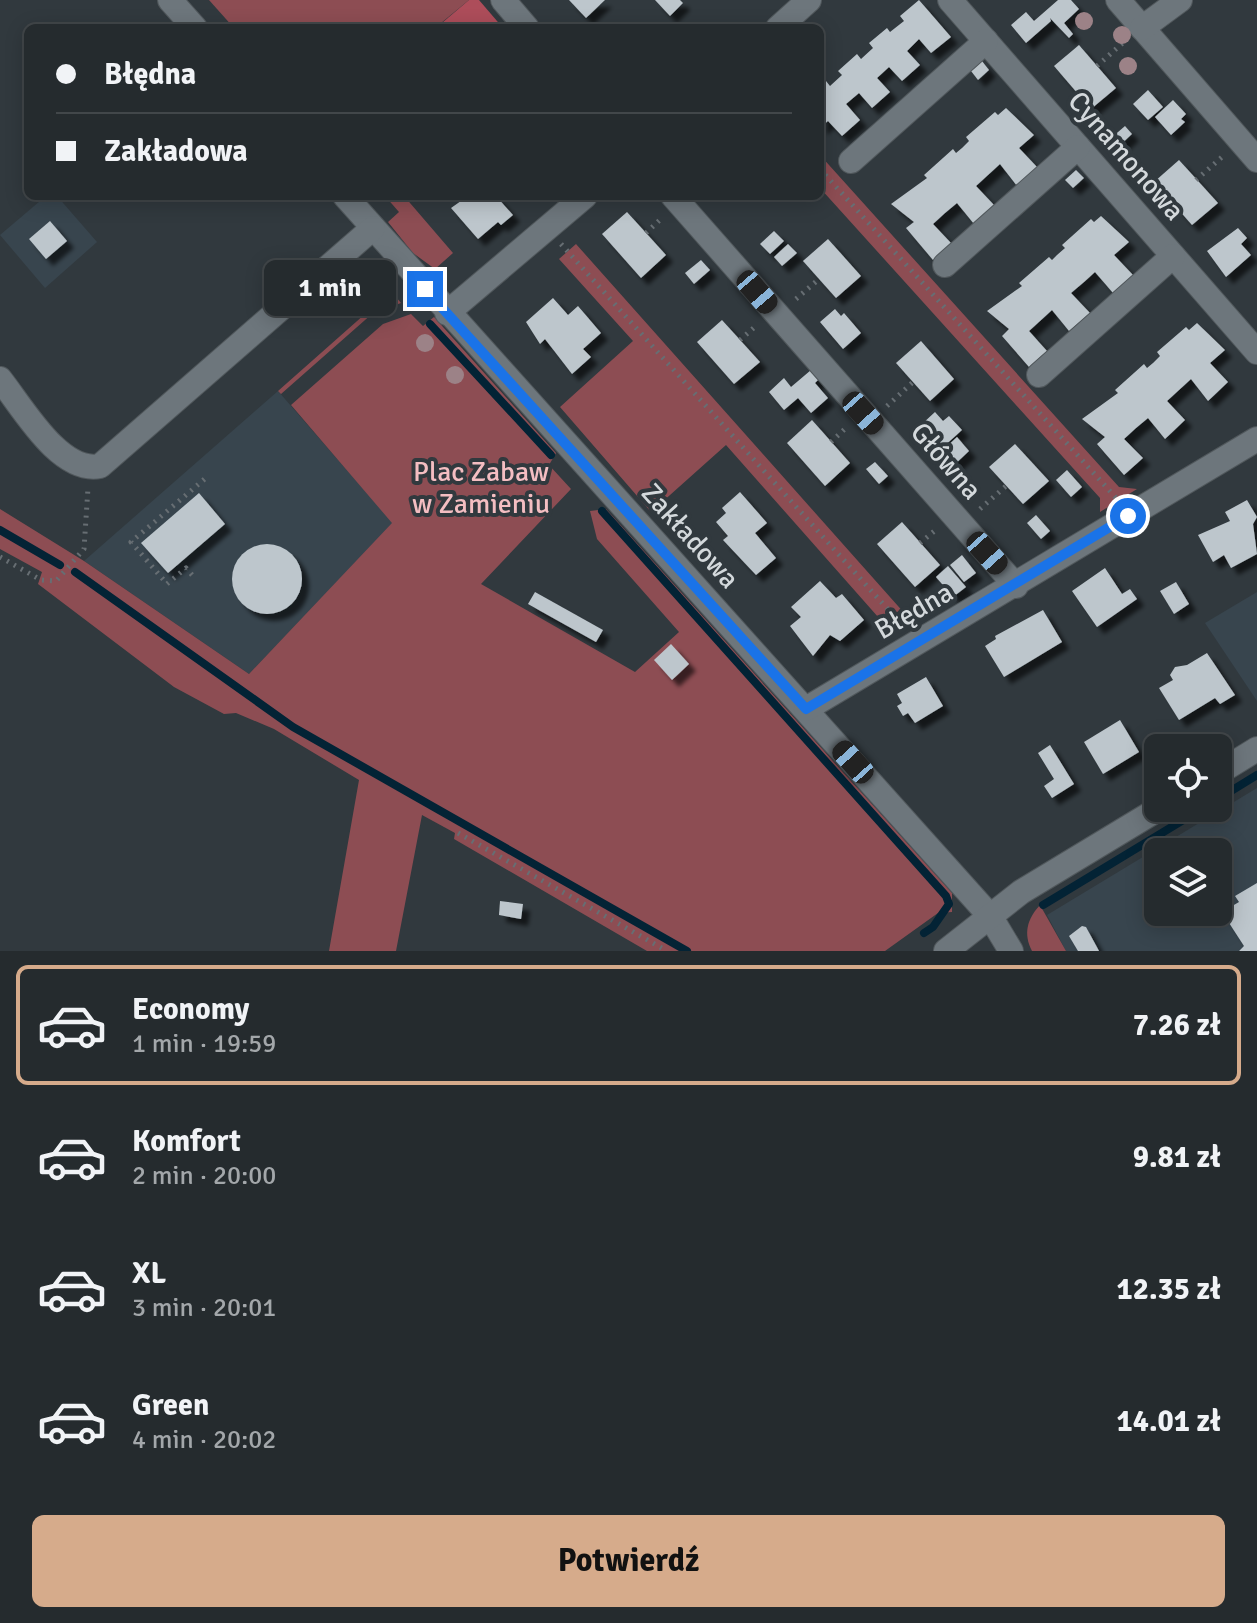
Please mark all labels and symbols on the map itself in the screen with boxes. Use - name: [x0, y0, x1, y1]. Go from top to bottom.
- street label: Cynamonowa: [1061, 84, 1191, 228]
- callout: 1 min: [265, 261, 397, 317]
- car: [732, 266, 782, 318]
- route end: [407, 271, 443, 307]
- car: [838, 387, 888, 439]
- street label: Główna: [903, 415, 989, 507]
- park label: Plac Zabaw w Zamieniu: [412, 455, 550, 521]
- street label: Zakładowa: [634, 476, 746, 596]
- route start: [1110, 498, 1146, 534]
- car: [962, 527, 1012, 579]
- street label: Błędna: [869, 575, 959, 647]
- car: [828, 736, 878, 788]

